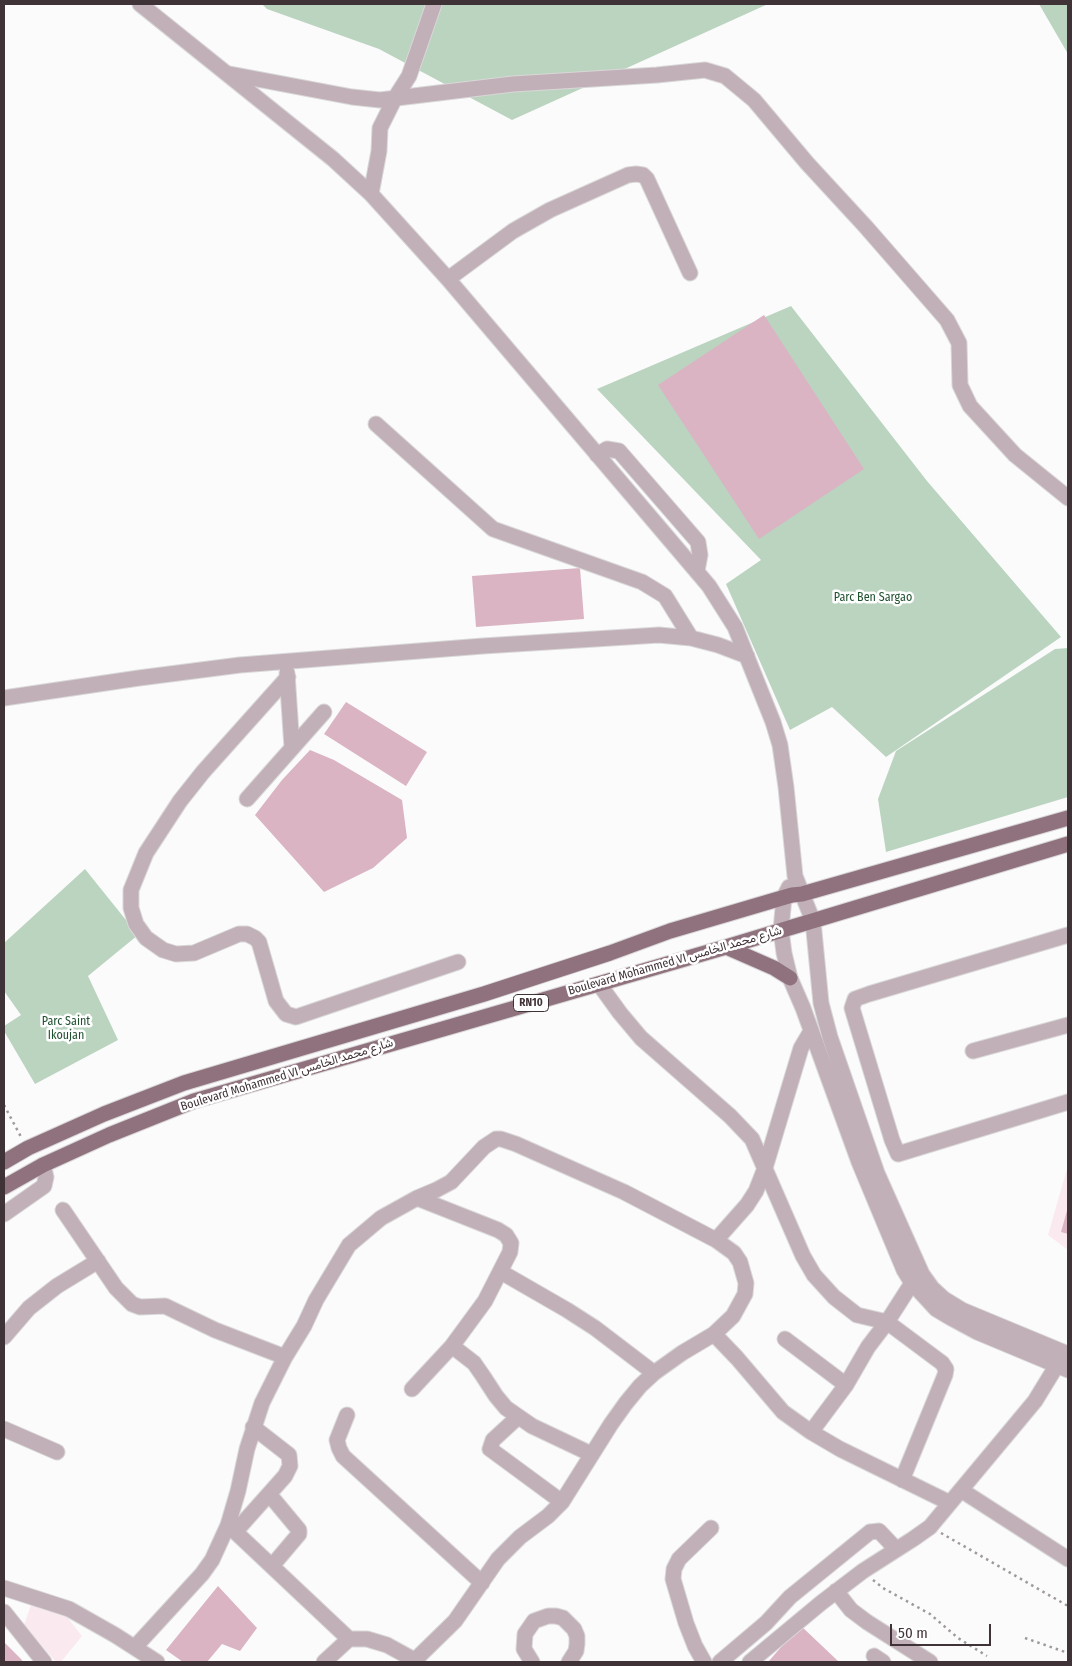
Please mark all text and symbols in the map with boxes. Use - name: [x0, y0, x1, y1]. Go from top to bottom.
- park label: Parc Ben Sargao: [834, 591, 912, 605]
- street label: Boulevard Mohammed VI شارع محمد الخامس: [567, 924, 783, 998]
- road number: RN10: [514, 994, 548, 1011]
- park label: Parc Saint Ikoujan: [42, 1015, 90, 1043]
- street label: Boulevard Mohammed VI شارع محمد الخامس: [179, 1036, 395, 1114]
- scale bar: [892, 1614, 993, 1646]
- text: 50 m: [898, 1624, 928, 1642]

